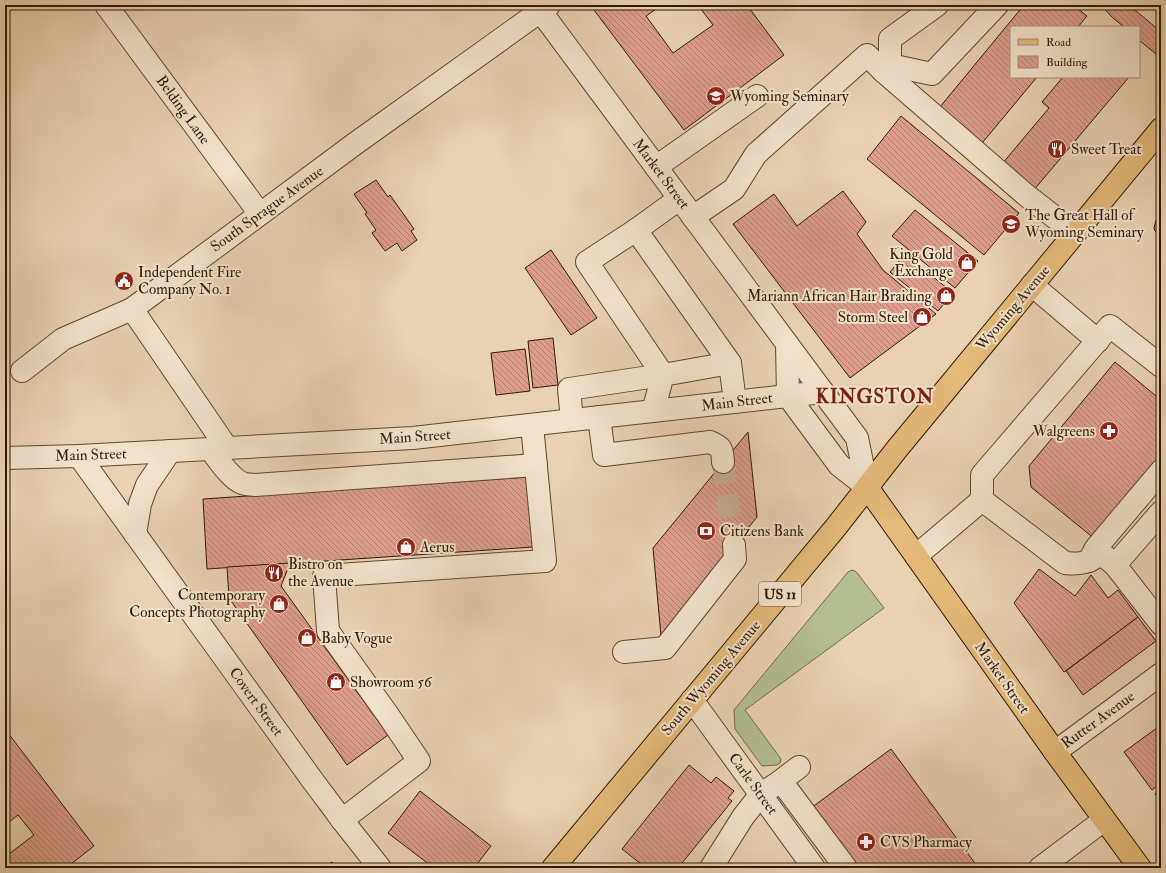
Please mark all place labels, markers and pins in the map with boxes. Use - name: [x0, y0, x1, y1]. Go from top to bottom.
- school or university icon: Wyoming Seminary: [705, 85, 727, 107]
- place label: Wyoming Seminary: [729, 87, 849, 106]
- restaurant icon: Sweet Treat: [1046, 138, 1068, 160]
- place label: Sweet Treat: [1071, 140, 1141, 159]
- place label: The Great Hall of Wyoming Seminary: [1024, 206, 1144, 242]
- school or university icon: The Great Hall of Wyoming Seminary: [1000, 213, 1022, 235]
- place label: King Gold Exchange: [889, 245, 954, 281]
- shop icon: King Gold Exchange: [956, 252, 978, 274]
- place label: Independent Fire Company No. 1: [138, 263, 241, 300]
- public building icon: Independent Fire Company No. 1: [113, 270, 135, 292]
- shop icon: Mariann African Hair Braiding: [935, 285, 957, 307]
- place label: Mariann African Hair Braiding: [747, 287, 933, 306]
- shop icon: Storm Steel: [911, 306, 933, 328]
- place label: Storm Steel: [838, 308, 908, 327]
- pharmacy icon: Walgreens: [1098, 420, 1120, 442]
- place label: Walgreens: [1032, 422, 1095, 441]
- bank icon: Citizens Bank: [695, 520, 717, 542]
- place label: Citizens Bank: [720, 522, 804, 541]
- shop icon: Aerus: [395, 536, 417, 558]
- place label: Aerus: [419, 538, 454, 557]
- place label: Bistro on the Avenue: [288, 555, 354, 591]
- restaurant icon: Bistro on the Avenue: [263, 562, 285, 584]
- place label: Contemporary Concepts Photography: [129, 586, 265, 623]
- shop icon: Contemporary Concepts Photography: [268, 593, 290, 615]
- shop icon: Baby Vogue: [296, 627, 318, 649]
- place label: Baby Vogue: [321, 629, 392, 648]
- shop icon: Showroom 56: [325, 671, 347, 693]
- place label: Showroom 56: [350, 673, 433, 692]
- pharmacy icon: CVS Pharmacy: [855, 831, 877, 853]
- place label: CVS Pharmacy: [880, 833, 972, 852]

